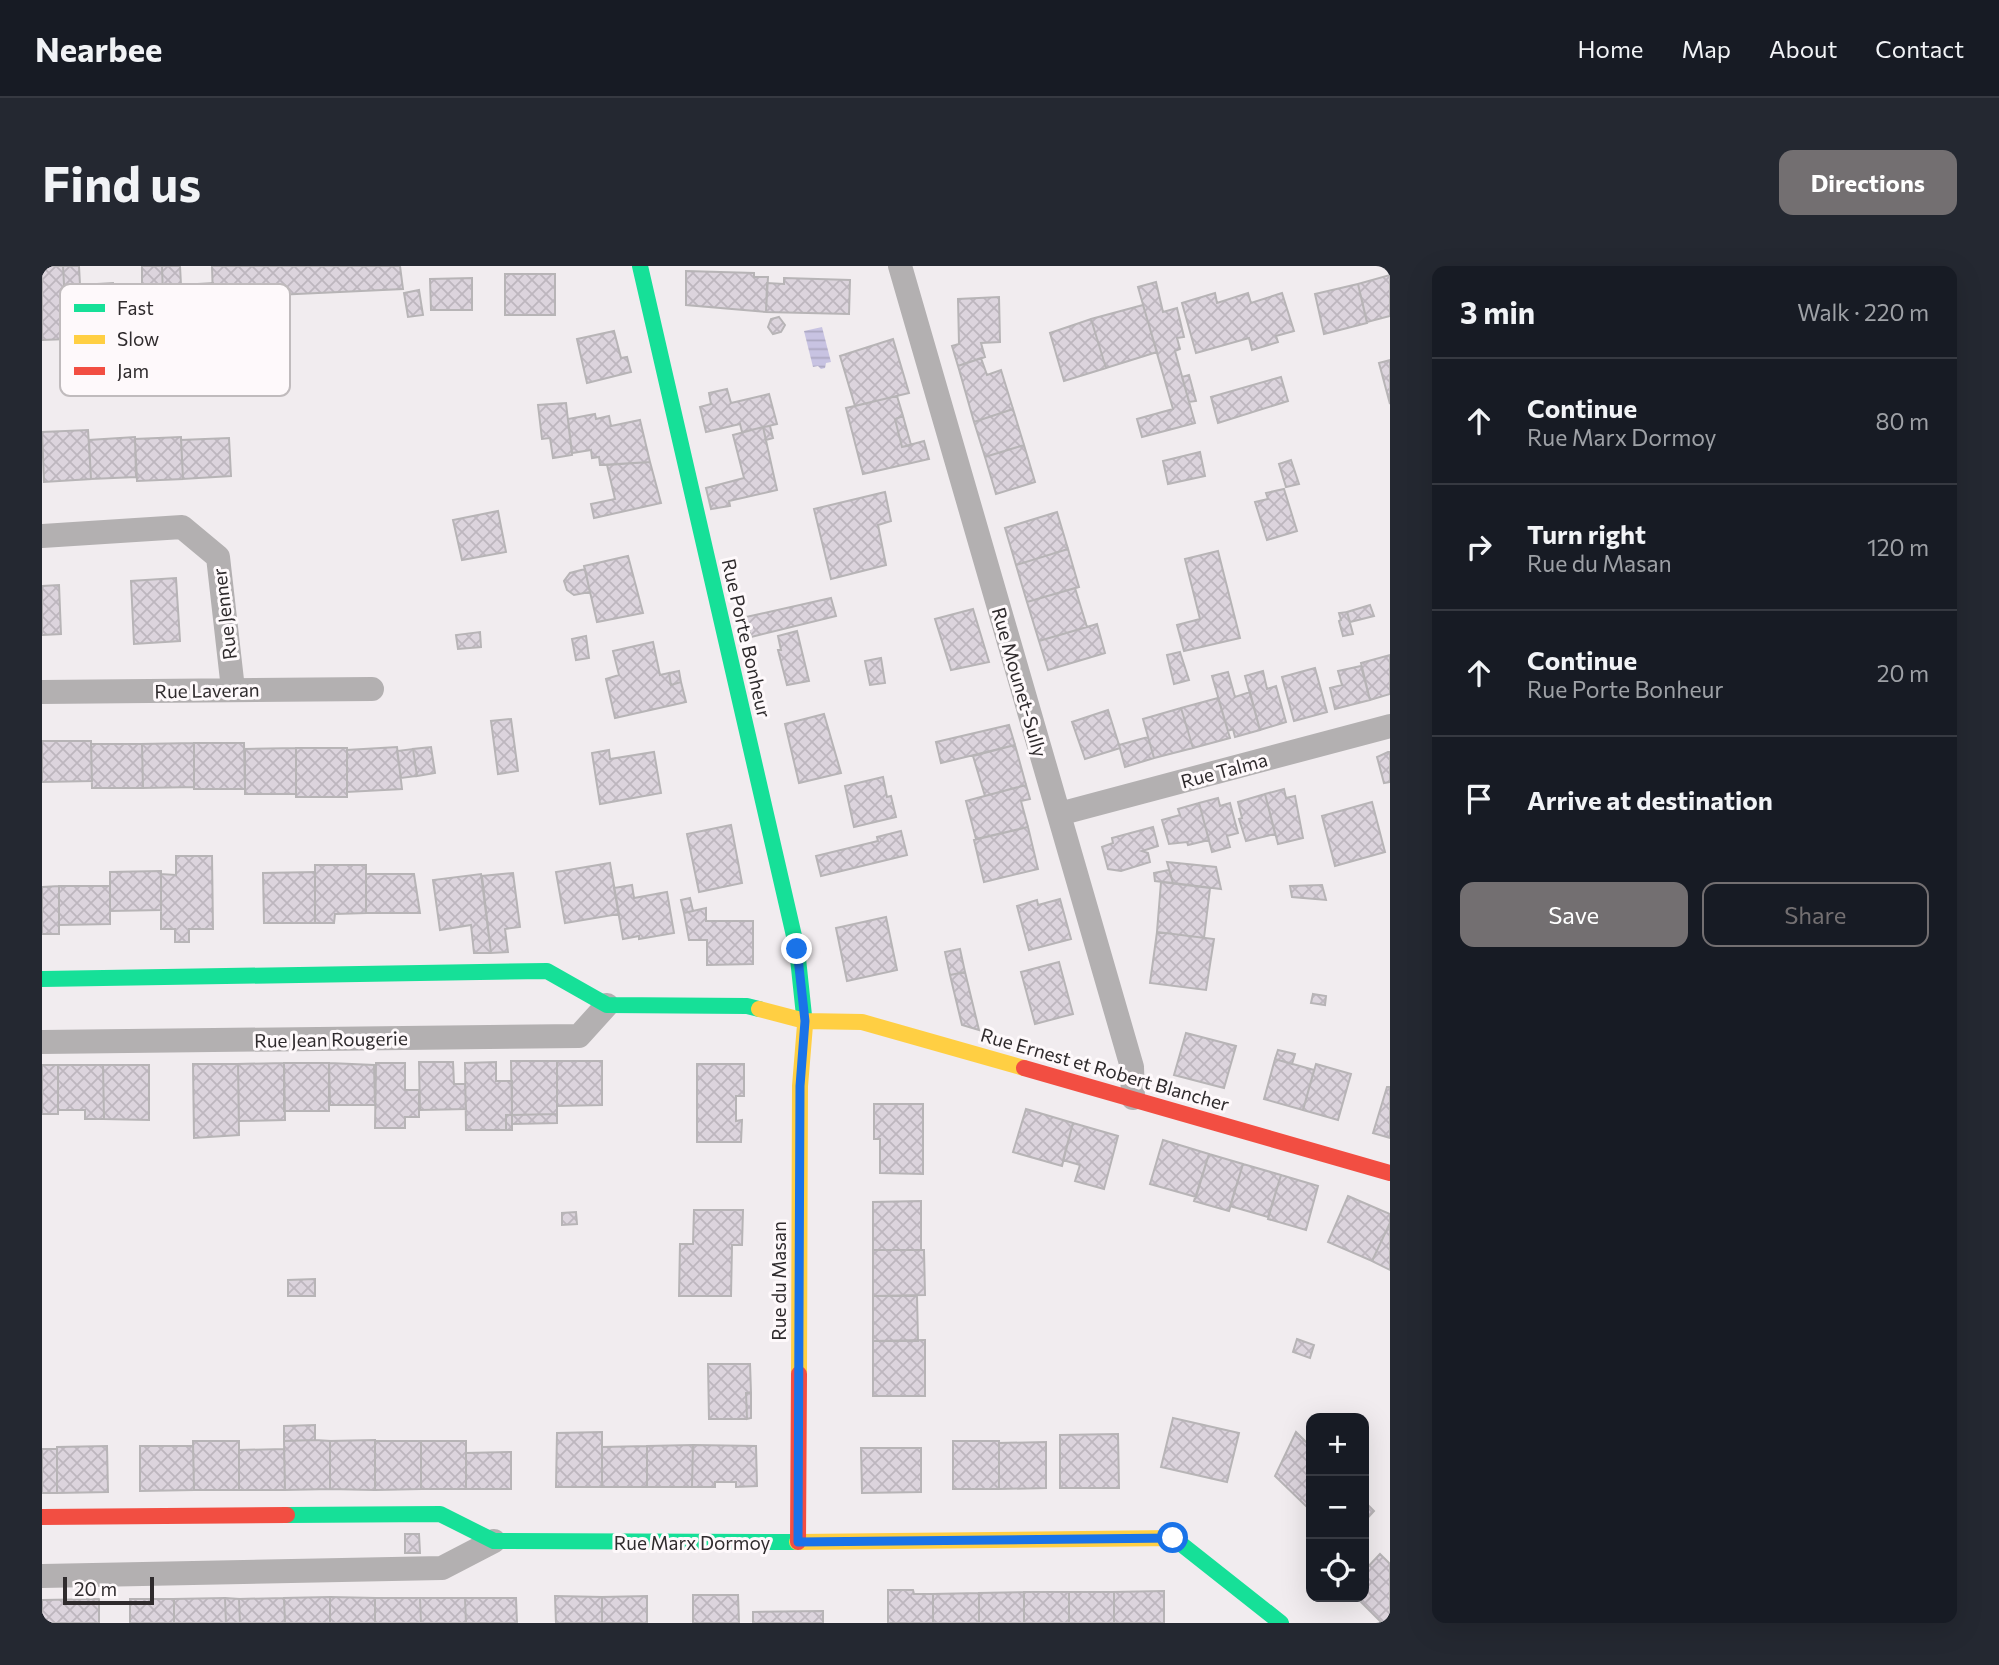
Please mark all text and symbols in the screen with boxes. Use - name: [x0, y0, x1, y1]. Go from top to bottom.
- text: Nearbee: [35, 28, 162, 69]
- text: Home: [1578, 34, 1644, 63]
- text: Map: [1682, 34, 1731, 63]
- text: About: [1769, 34, 1837, 63]
- text: Contact: [1875, 34, 1964, 63]
- button: Directions: [1779, 150, 1957, 215]
- text: Find us: [42, 152, 201, 212]
- legend: [60, 284, 290, 396]
- text: 3 min: [1460, 293, 1535, 330]
- text: Fast: [117, 296, 154, 319]
- text: Walk · 220 m: [1797, 298, 1929, 326]
- text: Slow: [117, 327, 159, 350]
- text: Jam: [117, 359, 149, 382]
- text: Continue: [1527, 392, 1637, 423]
- icon: ahead: [1460, 402, 1498, 440]
- text: 80 m: [1876, 407, 1929, 435]
- text: Rue Marx Dormoy: [1527, 423, 1717, 451]
- text: Turn right: [1527, 518, 1646, 549]
- icon: right: [1460, 528, 1498, 566]
- text: 120 m: [1867, 533, 1929, 561]
- text: Rue du Masan: [1527, 549, 1672, 577]
- street label: Rue Porte Bonheur: [718, 556, 777, 720]
- street label: Rue Jenner: [207, 567, 241, 661]
- street label: Rue Mounet-Sully: [988, 604, 1052, 760]
- text: Continue: [1527, 644, 1637, 675]
- icon: ahead: [1460, 654, 1498, 692]
- text: 20 m: [1877, 659, 1929, 687]
- text: Rue Porte Bonheur: [1527, 675, 1724, 703]
- street label: Rue Laveran: [154, 678, 260, 702]
- street label: Rue Talma: [1178, 747, 1270, 793]
- icon: arrive: [1460, 780, 1498, 818]
- text: Arrive at destination: [1527, 784, 1773, 815]
- button: Save: [1460, 882, 1688, 947]
- button: Share: [1702, 882, 1929, 947]
- route end: [781, 933, 812, 964]
- street label: Rue Ernest et Robert Blancher: [978, 1022, 1232, 1116]
- street label: Rue Jean Rougerie: [254, 1026, 408, 1052]
- street label: Rue du Masan: [767, 1221, 790, 1341]
- map controls: [1306, 1413, 1369, 1602]
- button: +: [1306, 1413, 1369, 1476]
- button: −: [1306, 1476, 1369, 1539]
- route start: [1157, 1522, 1188, 1553]
- street label: Rue Marx Dormoy: [614, 1531, 770, 1554]
- button: locate: [1306, 1539, 1369, 1602]
- scale bar: [63, 1574, 154, 1606]
- text: 20 m: [74, 1577, 117, 1600]

